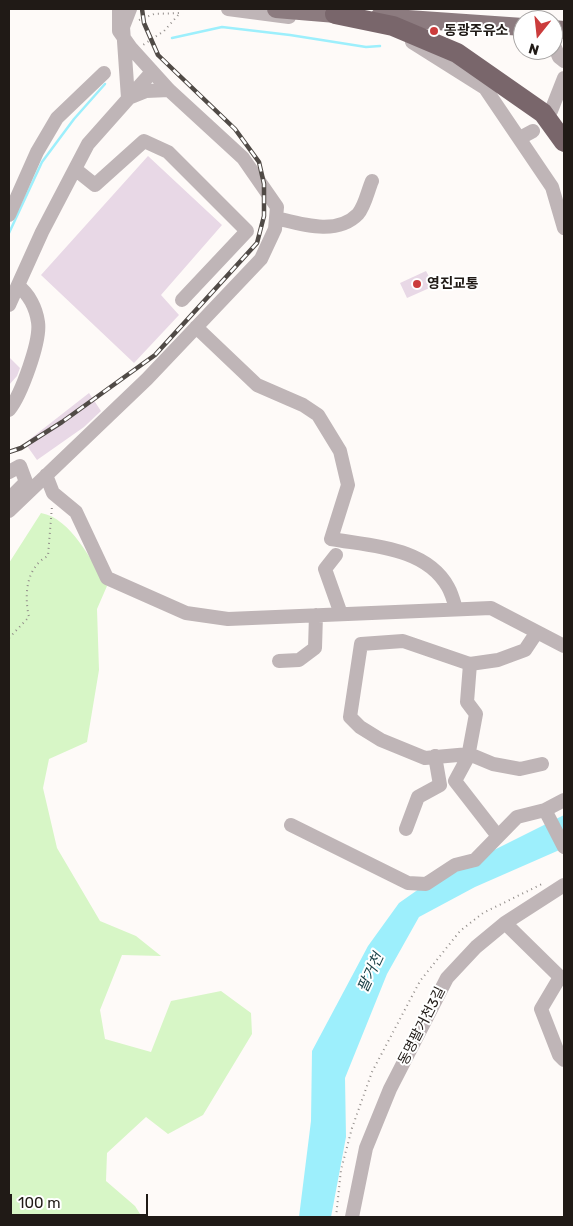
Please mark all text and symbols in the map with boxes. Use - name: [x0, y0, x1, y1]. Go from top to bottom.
- north arrow: [513, 10, 563, 60]
- place label: 동광주유소: [444, 23, 508, 39]
- marker: 동광주유소: [428, 25, 440, 37]
- text: N: [527, 39, 541, 59]
- place label: 영진교통: [427, 276, 479, 292]
- marker: 영진교통: [411, 278, 423, 290]
- water label: 팔거천: [354, 950, 388, 996]
- street label: 동명팔거천3길: [395, 984, 449, 1068]
- scale bar: [12, 1184, 150, 1216]
- text: 100 m: [18, 1194, 60, 1212]

